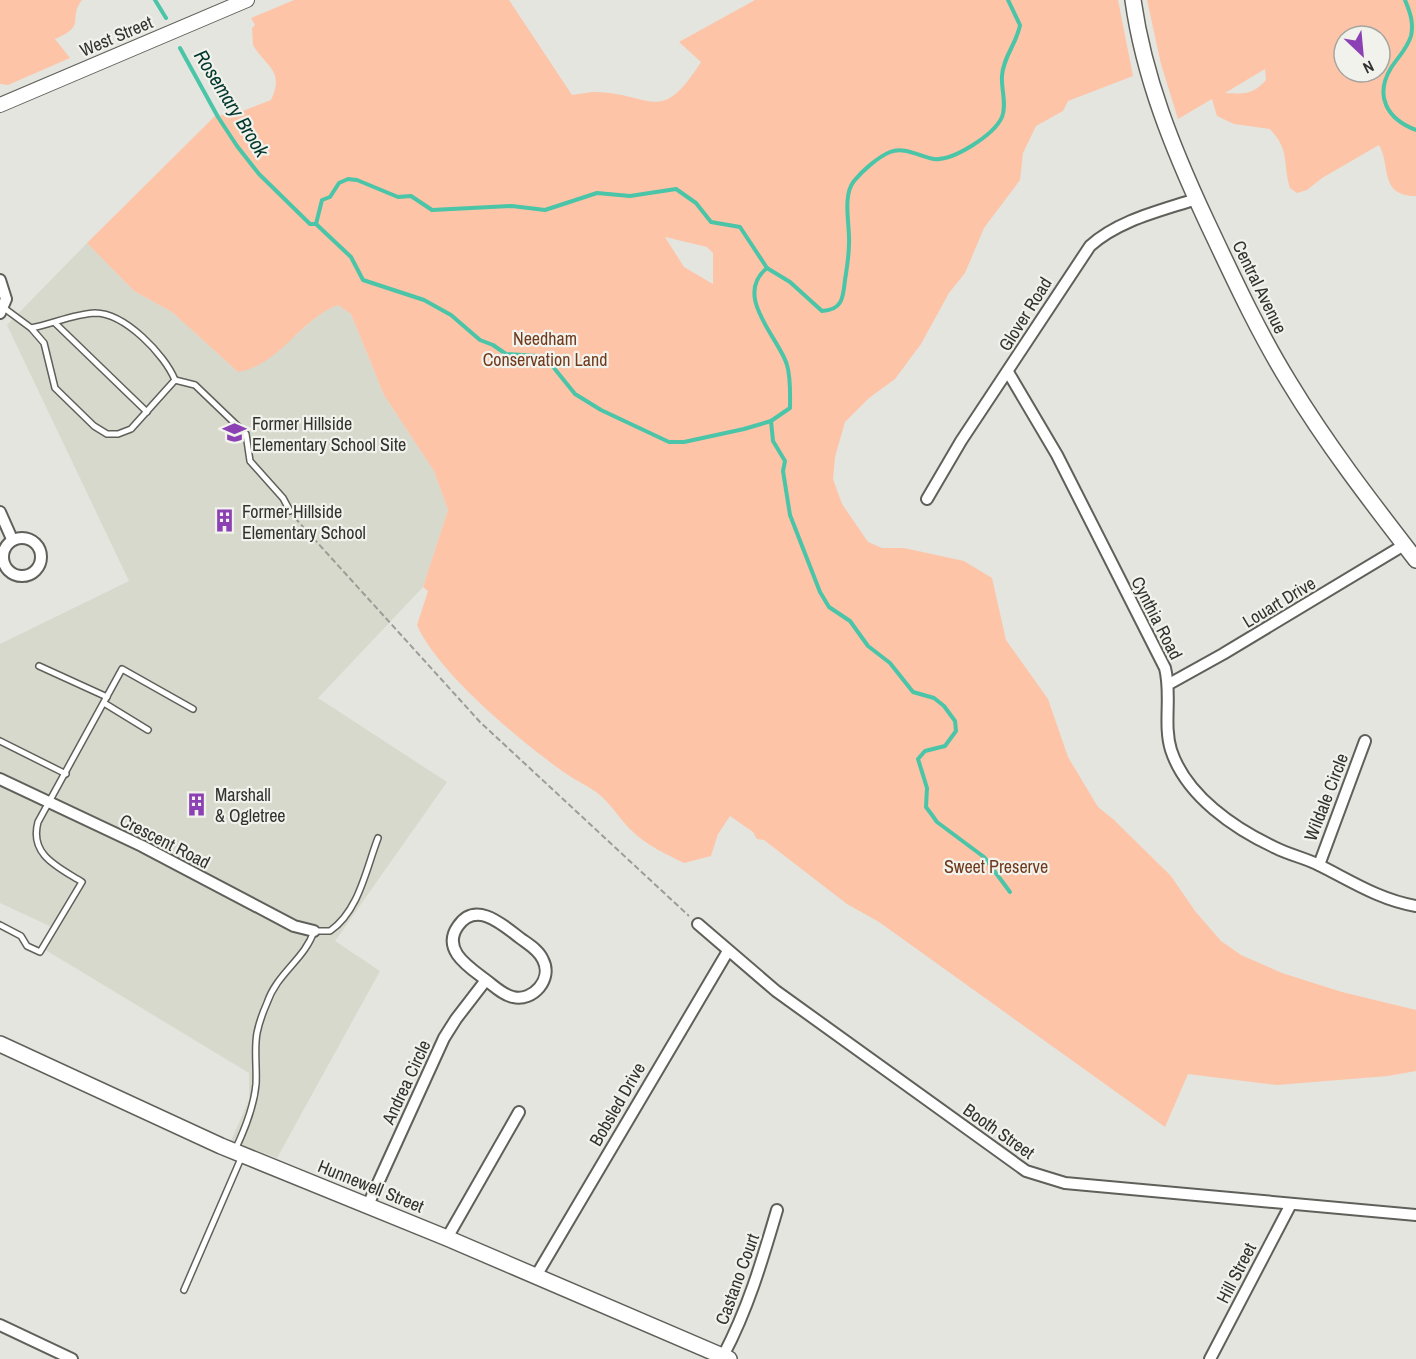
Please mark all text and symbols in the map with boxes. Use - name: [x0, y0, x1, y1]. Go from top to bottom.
- street label: West Street: [76, 9, 156, 63]
- north arrow: [1332, 24, 1392, 84]
- water label: Rosemary Brook: [188, 44, 276, 163]
- text: N: [1359, 56, 1378, 79]
- street label: Central Avenue: [1227, 236, 1293, 338]
- street label: Glover Road: [992, 272, 1058, 356]
- park label: Needham Conservation Land: [483, 326, 607, 372]
- place label: Former Hillside Elementary School Site: [252, 411, 406, 457]
- school or university icon: Former Hillside Elementary School Site: [221, 420, 247, 446]
- place label: Former Hillside Elementary School: [242, 499, 366, 545]
- building icon: Former Hillside Elementary School: [211, 508, 237, 534]
- street label: Louart Drive: [1238, 570, 1320, 634]
- street label: Cynthia Road: [1125, 572, 1189, 664]
- street label: Wildale Circle: [1298, 750, 1354, 844]
- place label: Marshall & Ogletree: [215, 782, 286, 828]
- building icon: Marshall & Ogletree: [184, 791, 210, 817]
- street label: Crescent Road: [115, 808, 215, 874]
- park label: Sweet Preserve: [944, 854, 1048, 879]
- street label: Andrea Circle: [375, 1036, 436, 1129]
- street label: Bobsled Drive: [583, 1058, 651, 1150]
- street label: Booth Street: [958, 1097, 1040, 1165]
- street label: Hunnewell Street: [314, 1153, 428, 1219]
- street label: Castano Court: [709, 1230, 765, 1328]
- street label: Hill Street: [1210, 1238, 1262, 1308]

